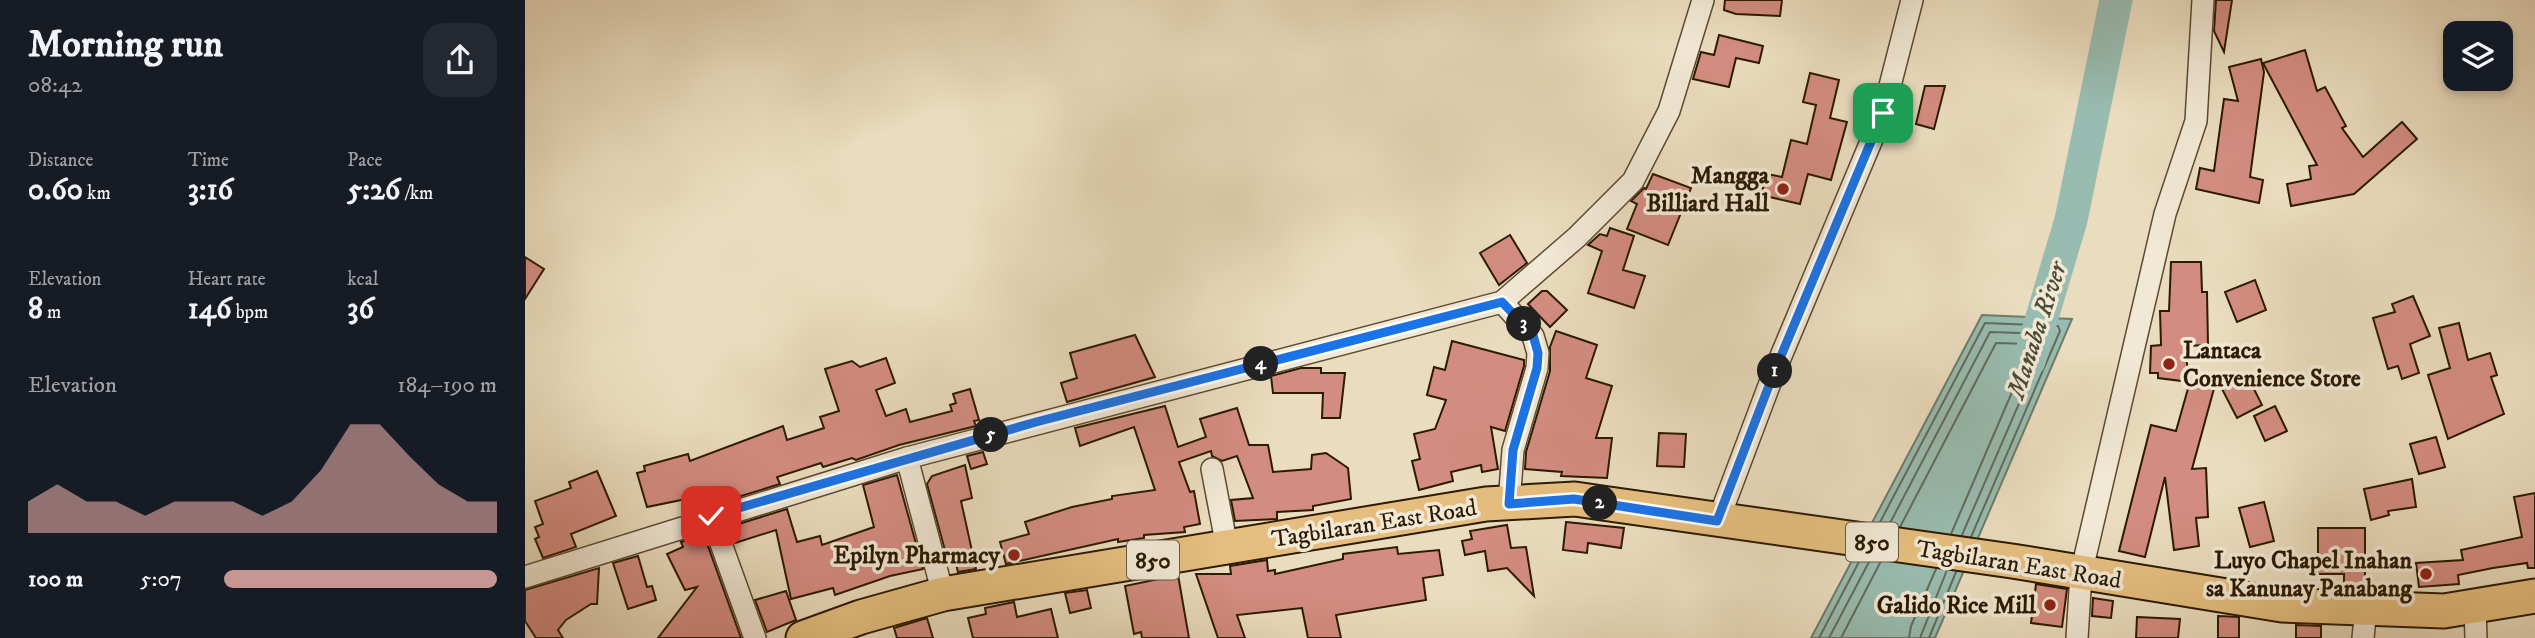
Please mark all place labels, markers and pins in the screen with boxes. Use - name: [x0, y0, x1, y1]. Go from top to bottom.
- pin: [1853, 83, 1913, 143]
- place label: Mangga Billiard Hall: [1646, 161, 1770, 219]
- marker: Mangga Billiard Hall: [1775, 181, 1791, 197]
- pin: 3: [1507, 306, 1541, 342]
- place label: Lantaca Convenience Store: [2183, 336, 2361, 394]
- pin: 4: [1243, 346, 1279, 382]
- pin: 1: [1757, 354, 1793, 388]
- marker: Lantaca Convenience Store: [2161, 356, 2177, 372]
- pin: 5: [973, 418, 1009, 452]
- pin: [681, 486, 741, 546]
- pin: 2: [1583, 486, 1617, 520]
- place label: Epilyn Pharmacy: [833, 541, 1001, 571]
- place label: Luyo Chapel Inahan sa Kanunay Panabang: [2206, 546, 2413, 604]
- marker: Epilyn Pharmacy: [1006, 547, 1022, 563]
- marker: Luyo Chapel Inahan sa Kanunay Panabang: [2418, 566, 2434, 582]
- place label: Galido Rice Mill: [1877, 591, 2037, 621]
- marker: Galido Rice Mill: [2042, 597, 2058, 613]

